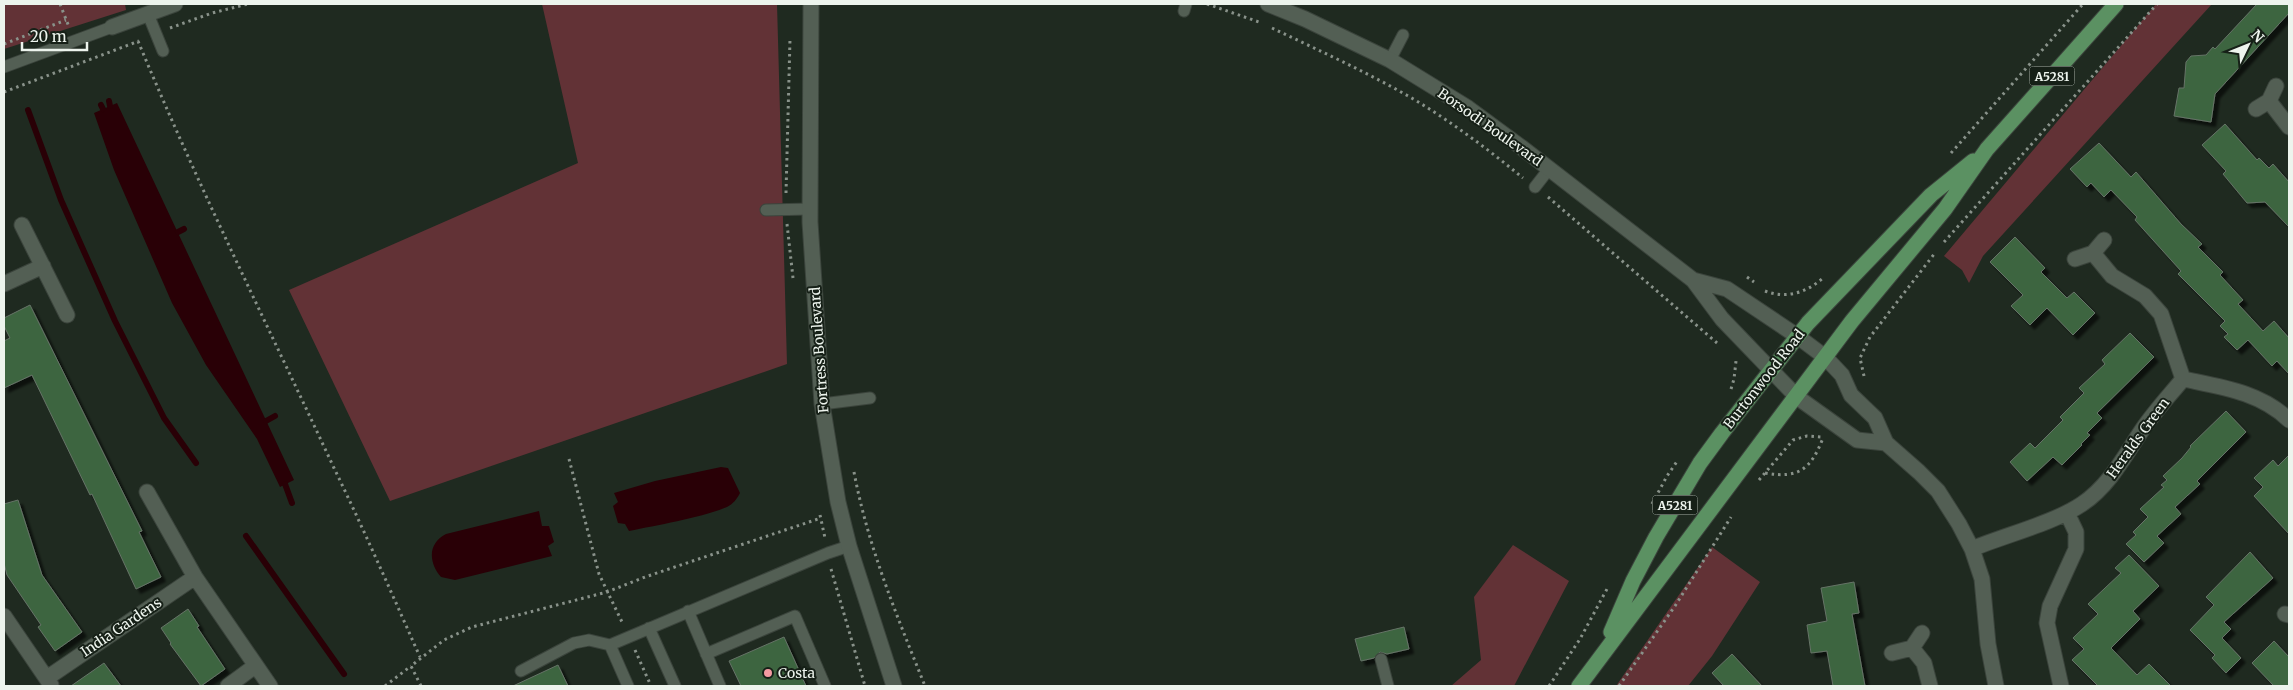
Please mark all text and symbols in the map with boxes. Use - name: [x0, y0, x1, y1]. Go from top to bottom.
- scale bar: [22, 20, 88, 52]
- north arrow: [2223, 20, 2273, 70]
- text: N: [2247, 26, 2268, 46]
- text: 20 m: [30, 27, 67, 46]
- road number: A5281: [2030, 66, 2074, 85]
- street label: Borsodi Boulevard: [1434, 84, 1546, 170]
- street label: Fortress Boulevard: [806, 286, 832, 414]
- street label: Burtonwood Road: [1720, 325, 1809, 432]
- street label: Heralds Green: [2103, 394, 2173, 482]
- road number: A5281: [1652, 496, 1698, 514]
- street label: India Gardens: [77, 593, 165, 661]
- place label: Costa: [778, 664, 816, 682]
- marker: Costa: [762, 667, 774, 679]

